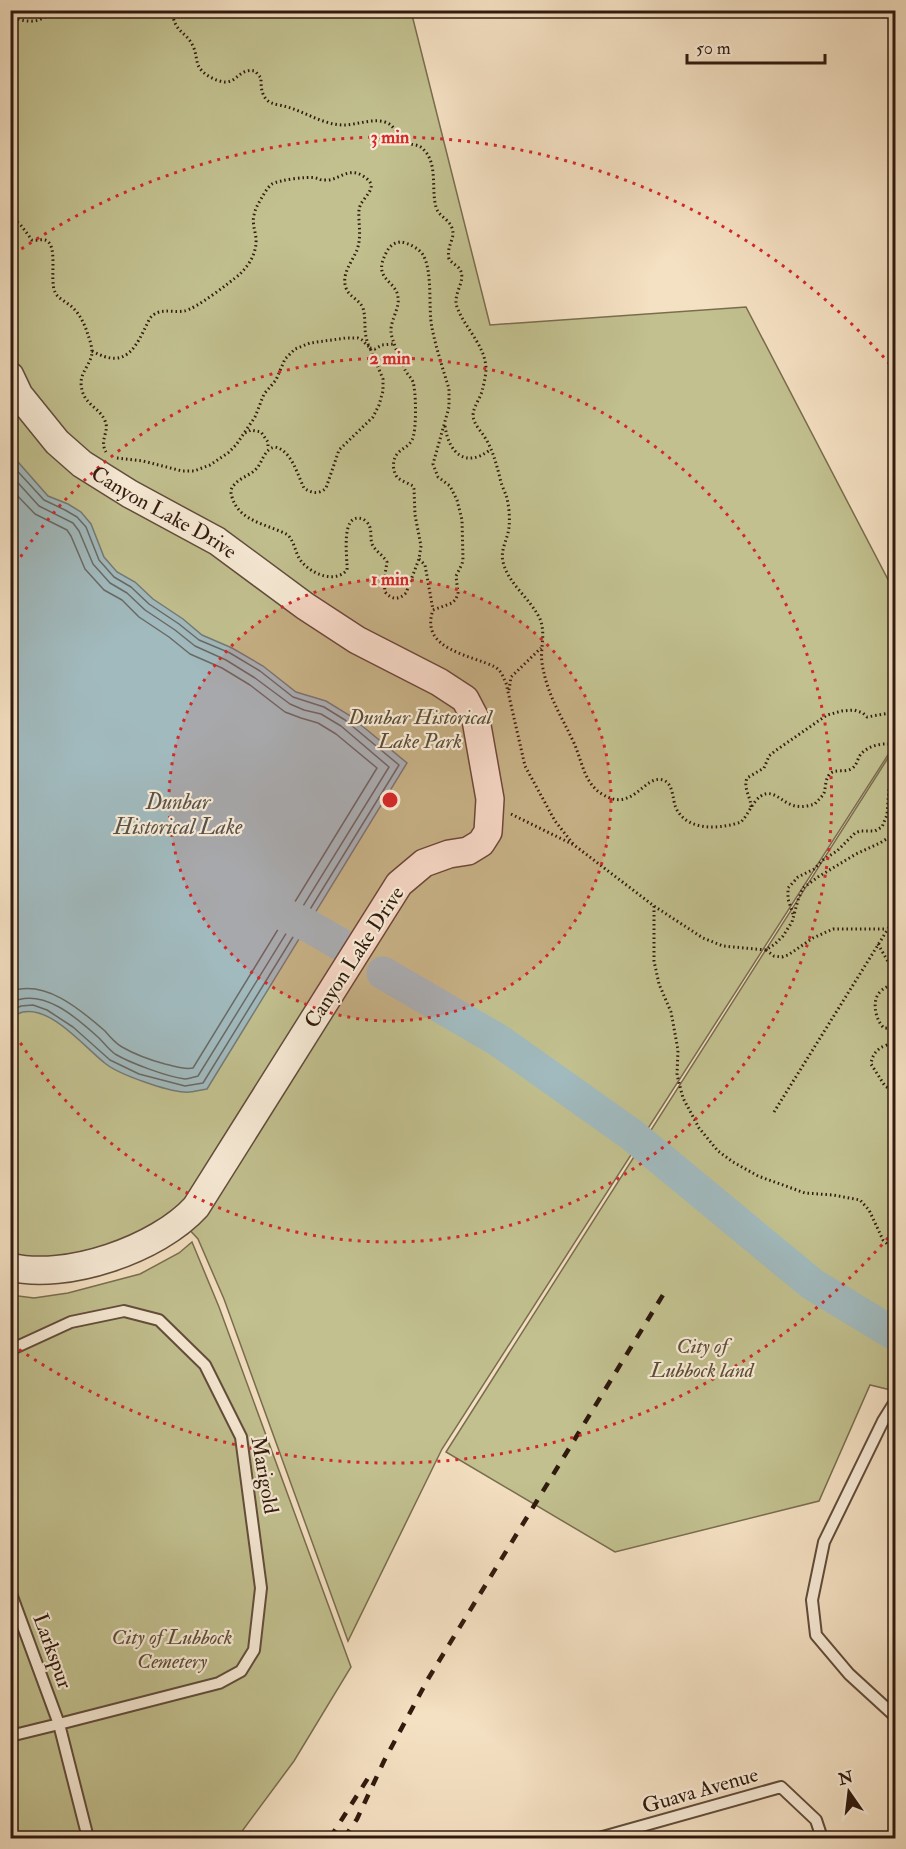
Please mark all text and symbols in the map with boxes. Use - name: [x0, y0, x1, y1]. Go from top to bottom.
- scale bar: [687, 27, 825, 65]
- text: 50 m: [696, 37, 731, 60]
- text: 3 min: [371, 126, 410, 149]
- text: 2 min: [370, 347, 411, 370]
- street label: Canyon Lake Drive: [86, 460, 242, 565]
- text: 1 min: [371, 568, 410, 591]
- park label: Dunbar Historical Lake Park: [347, 704, 494, 755]
- water label: Dunbar Historical Lake: [113, 788, 243, 841]
- centre of rings: [380, 790, 400, 810]
- street label: Canyon Lake Drive: [298, 881, 410, 1033]
- park label: City of Lubbock land: [649, 1333, 755, 1384]
- street label: Marigold: [244, 1434, 285, 1517]
- street label: Larkspur: [27, 1610, 79, 1693]
- park label: City of Lubbock Cemetery: [112, 1624, 232, 1675]
- street label: Guava Avenue: [639, 1761, 762, 1820]
- north arrow: [819, 1762, 879, 1822]
- text: N: [835, 1767, 856, 1790]

